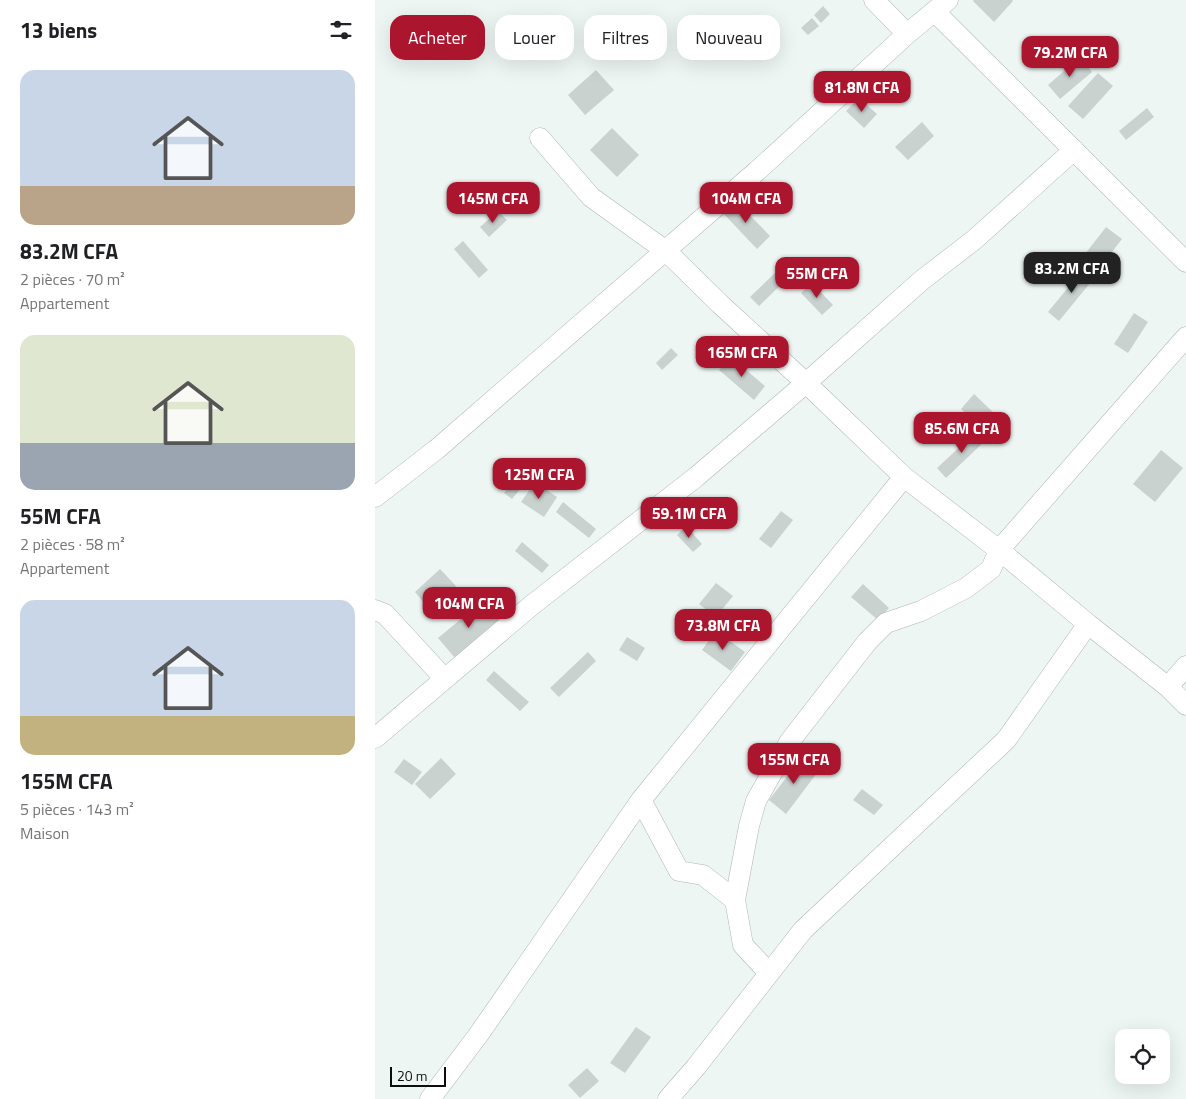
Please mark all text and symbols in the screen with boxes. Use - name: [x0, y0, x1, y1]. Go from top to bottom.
- text: 13 biens: [20, 14, 97, 46]
- chip: Acheter: [390, 15, 485, 60]
- chip: Louer: [495, 15, 574, 60]
- chip: Filtres: [584, 15, 667, 60]
- chip: Nouveau: [677, 15, 780, 60]
- icon: filters: [327, 16, 355, 44]
- pin: 79.2M CFA: [1013, 36, 1127, 78]
- text: 79.2M CFA: [1033, 40, 1107, 64]
- pin: 81.8M CFA: [805, 70, 919, 113]
- text: 81.8M CFA: [825, 75, 899, 99]
- icon: home: [143, 103, 233, 193]
- pin: 145M CFA: [441, 182, 545, 224]
- pin: 104M CFA: [694, 182, 798, 224]
- text: 145M CFA: [458, 186, 528, 210]
- text: 104M CFA: [711, 186, 781, 210]
- text: 83.2M CFA: [20, 235, 118, 267]
- pin: 83.2M CFA: [1015, 252, 1129, 294]
- pin: 55M CFA: [771, 256, 863, 299]
- text: 83.2M CFA: [1035, 256, 1109, 280]
- text: 55M CFA: [786, 261, 848, 285]
- text: 2 pièces · 70 m²: [20, 267, 125, 291]
- text: Appartement: [20, 291, 109, 315]
- pin: 165M CFA: [690, 336, 794, 378]
- text: 165M CFA: [707, 340, 777, 364]
- icon: home: [143, 368, 233, 458]
- pin: 85.6M CFA: [905, 412, 1019, 454]
- text: 85.6M CFA: [925, 416, 999, 440]
- pin: 125M CFA: [487, 458, 591, 500]
- text: 125M CFA: [504, 462, 574, 486]
- pin: 59.1M CFA: [632, 496, 746, 539]
- text: 55M CFA: [20, 500, 101, 532]
- text: 59.1M CFA: [652, 501, 726, 525]
- text: 2 pièces · 58 m²: [20, 532, 125, 556]
- text: Appartement: [20, 556, 109, 580]
- pin: 104M CFA: [417, 586, 521, 629]
- text: 104M CFA: [434, 591, 504, 615]
- pin: 73.8M CFA: [666, 608, 780, 651]
- text: 73.8M CFA: [686, 613, 760, 637]
- icon: home: [143, 633, 233, 723]
- pin: 155M CFA: [742, 742, 846, 785]
- text: 155M CFA: [759, 747, 829, 771]
- text: 155M CFA: [20, 765, 113, 797]
- text: 5 pièces · 143 m²: [20, 797, 134, 821]
- text: Maison: [20, 821, 69, 845]
- map controls: [1115, 1029, 1170, 1084]
- button: locate: [1115, 1029, 1170, 1084]
- scale bar: [390, 1064, 446, 1087]
- text: 20 m: [397, 1065, 427, 1086]

